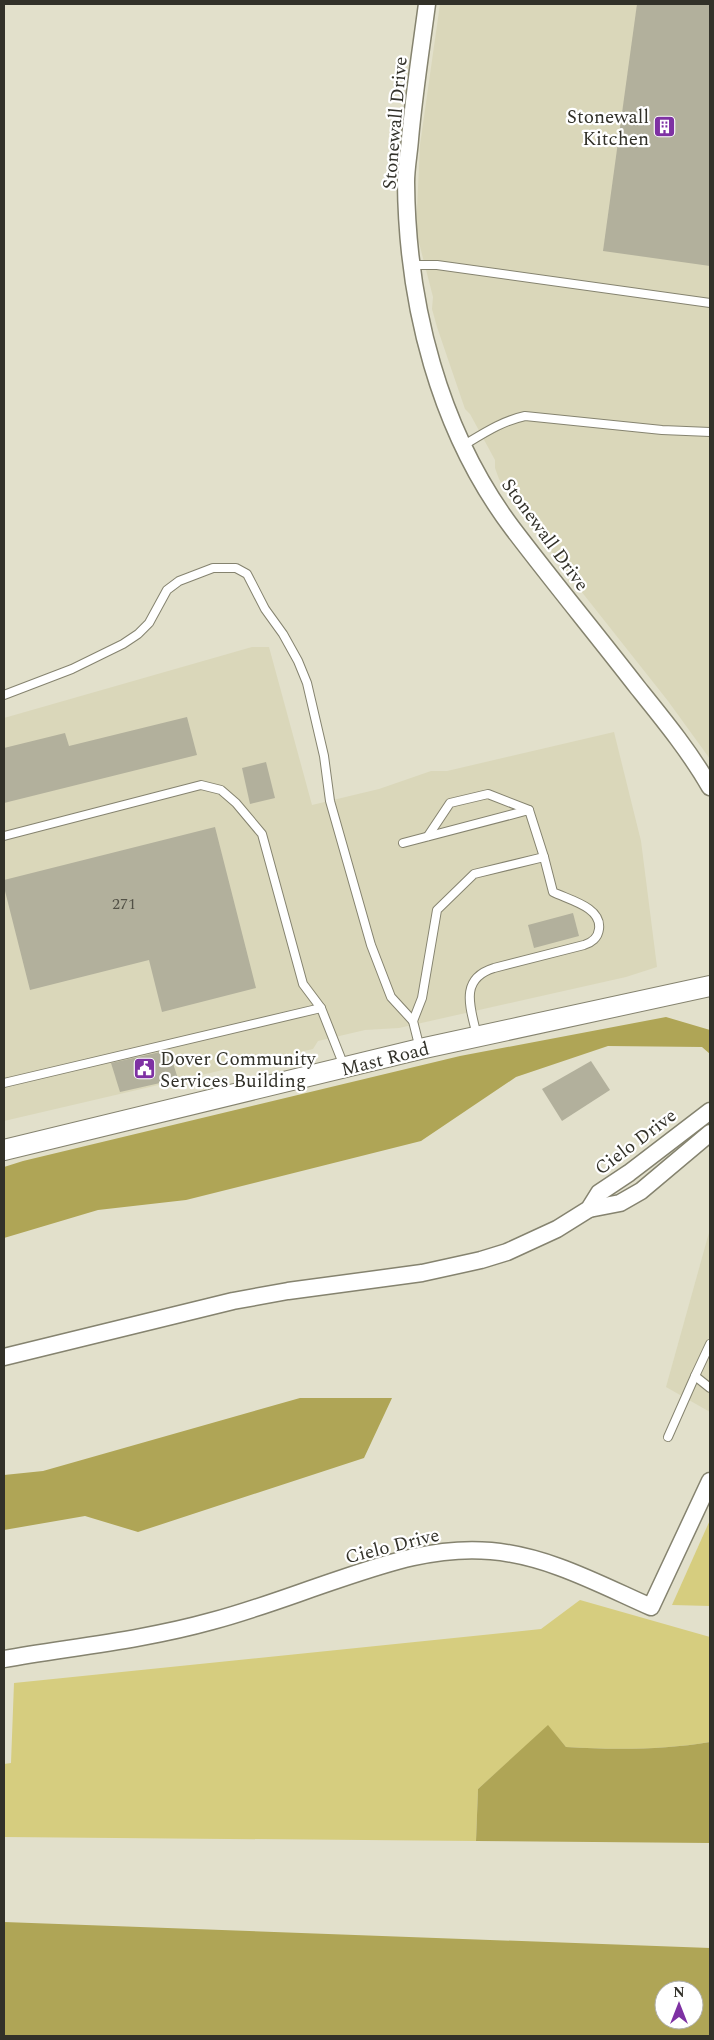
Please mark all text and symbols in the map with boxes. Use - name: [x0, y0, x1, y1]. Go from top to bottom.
- street label: Stonewall Drive: [375, 55, 416, 191]
- place label: Stonewall Kitchen: [567, 103, 649, 154]
- building icon: Stonewall Kitchen: [653, 115, 677, 139]
- street label: Stonewall Drive: [494, 472, 596, 597]
- house number: 271: [112, 892, 136, 916]
- street label: Mast Road: [338, 1035, 432, 1084]
- place label: Dover Community Services Building: [160, 1045, 317, 1096]
- public building icon: Dover Community Services Building: [132, 1057, 156, 1081]
- street label: Cielo Drive: [589, 1102, 683, 1183]
- street label: Cielo Drive: [342, 1521, 442, 1572]
- north arrow: [654, 1980, 704, 2030]
- text: N: [673, 1982, 685, 2003]

